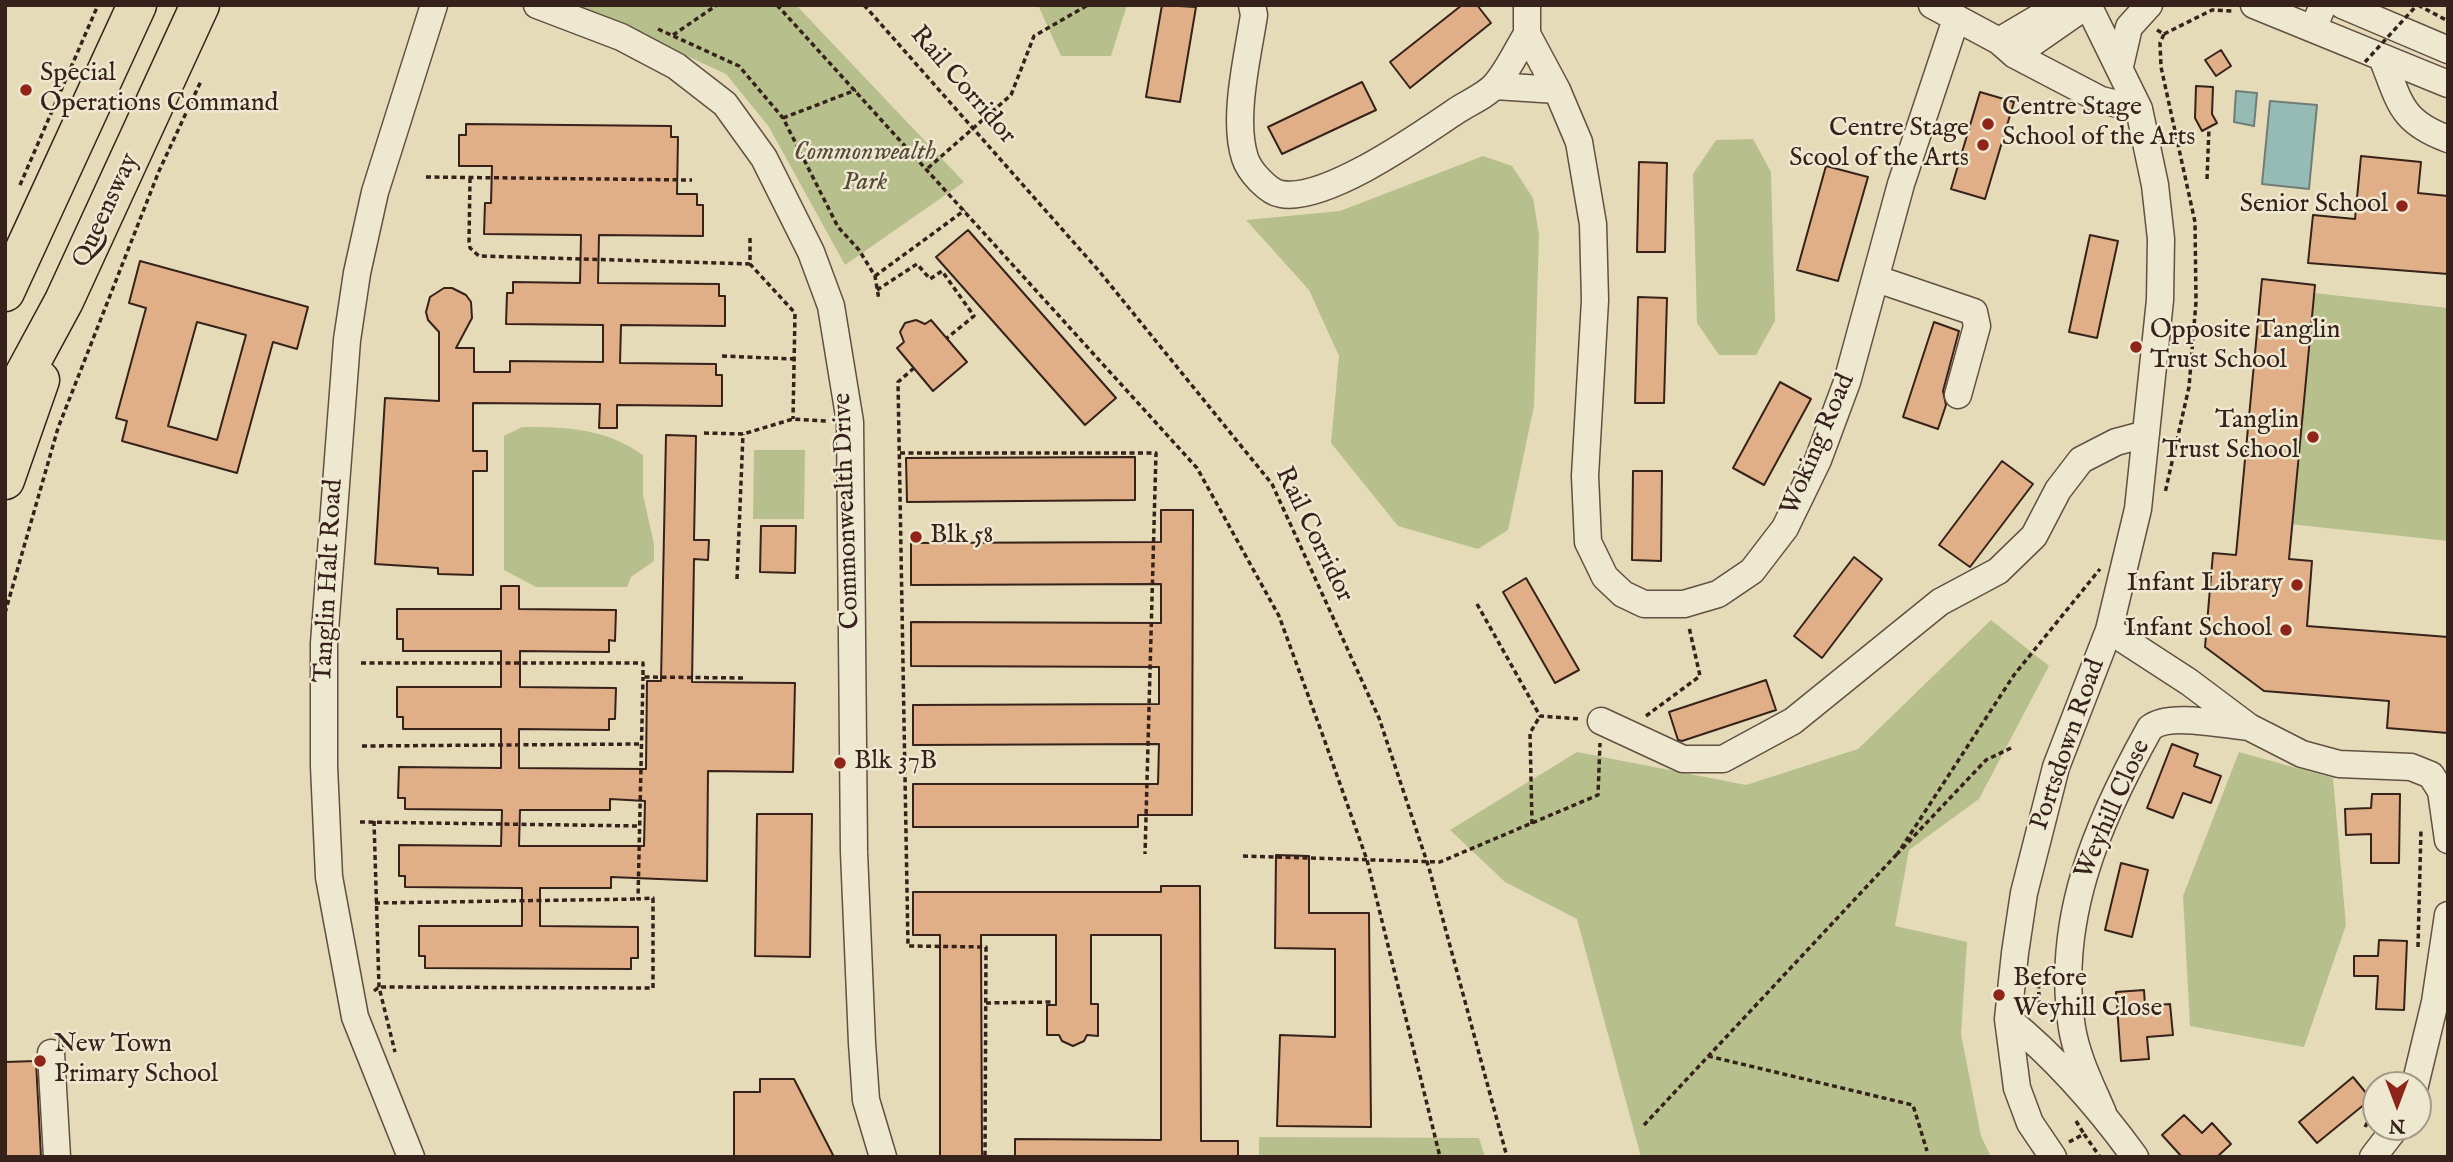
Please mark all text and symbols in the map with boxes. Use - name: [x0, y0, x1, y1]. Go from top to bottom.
- street label: Rail Corridor: [902, 21, 1022, 151]
- place label: Special Operations Command: [40, 59, 278, 120]
- marker: Special Operations Command: [18, 82, 34, 98]
- place label: Centre Stage School of the Arts: [2002, 93, 2195, 154]
- place label: Centre Stage Scool of the Arts: [1789, 114, 1969, 176]
- marker: Centre Stage School of the Arts: [1980, 116, 1996, 132]
- marker: Centre Stage Scool of the Arts: [1975, 137, 1991, 153]
- park label: Commonwealth Park: [794, 138, 936, 200]
- street label: Queensway: [67, 149, 147, 273]
- place label: Senior School: [2240, 190, 2388, 222]
- marker: Senior School: [2394, 198, 2410, 214]
- place label: Opposite Tanglin Trust School: [2150, 316, 2340, 378]
- marker: Opposite Tanglin Trust School: [2128, 339, 2144, 355]
- street label: Woking Road: [1775, 370, 1863, 520]
- street label: Commonwealth Drive: [828, 392, 868, 630]
- place label: Tanglin Trust School: [2162, 406, 2299, 467]
- marker: Tanglin Trust School: [2305, 429, 2321, 445]
- street label: Rail Corridor: [1267, 462, 1359, 608]
- street label: Tanglin Halt Road: [309, 478, 351, 684]
- place label: Blk 58: [930, 521, 994, 553]
- marker: Blk 58: [908, 529, 924, 545]
- place label: Infant Library: [2127, 569, 2283, 601]
- marker: Infant Library: [2289, 577, 2305, 593]
- place label: Infant School: [2125, 614, 2272, 646]
- marker: Infant School: [2278, 622, 2294, 638]
- street label: Portsdown Road: [2025, 655, 2113, 835]
- street label: Weyhill Close: [2069, 735, 2159, 885]
- place label: Blk 37B: [854, 747, 937, 779]
- marker: Blk 37B: [832, 755, 848, 771]
- place label: Before Weyhill Close: [2013, 964, 2162, 1026]
- marker: Before Weyhill Close: [1991, 987, 2007, 1003]
- place label: New Town Primary School: [54, 1030, 218, 1092]
- marker: New Town Primary School: [32, 1053, 48, 1069]
- north arrow: [2362, 1071, 2432, 1141]
- text: N: [2389, 1113, 2405, 1137]

